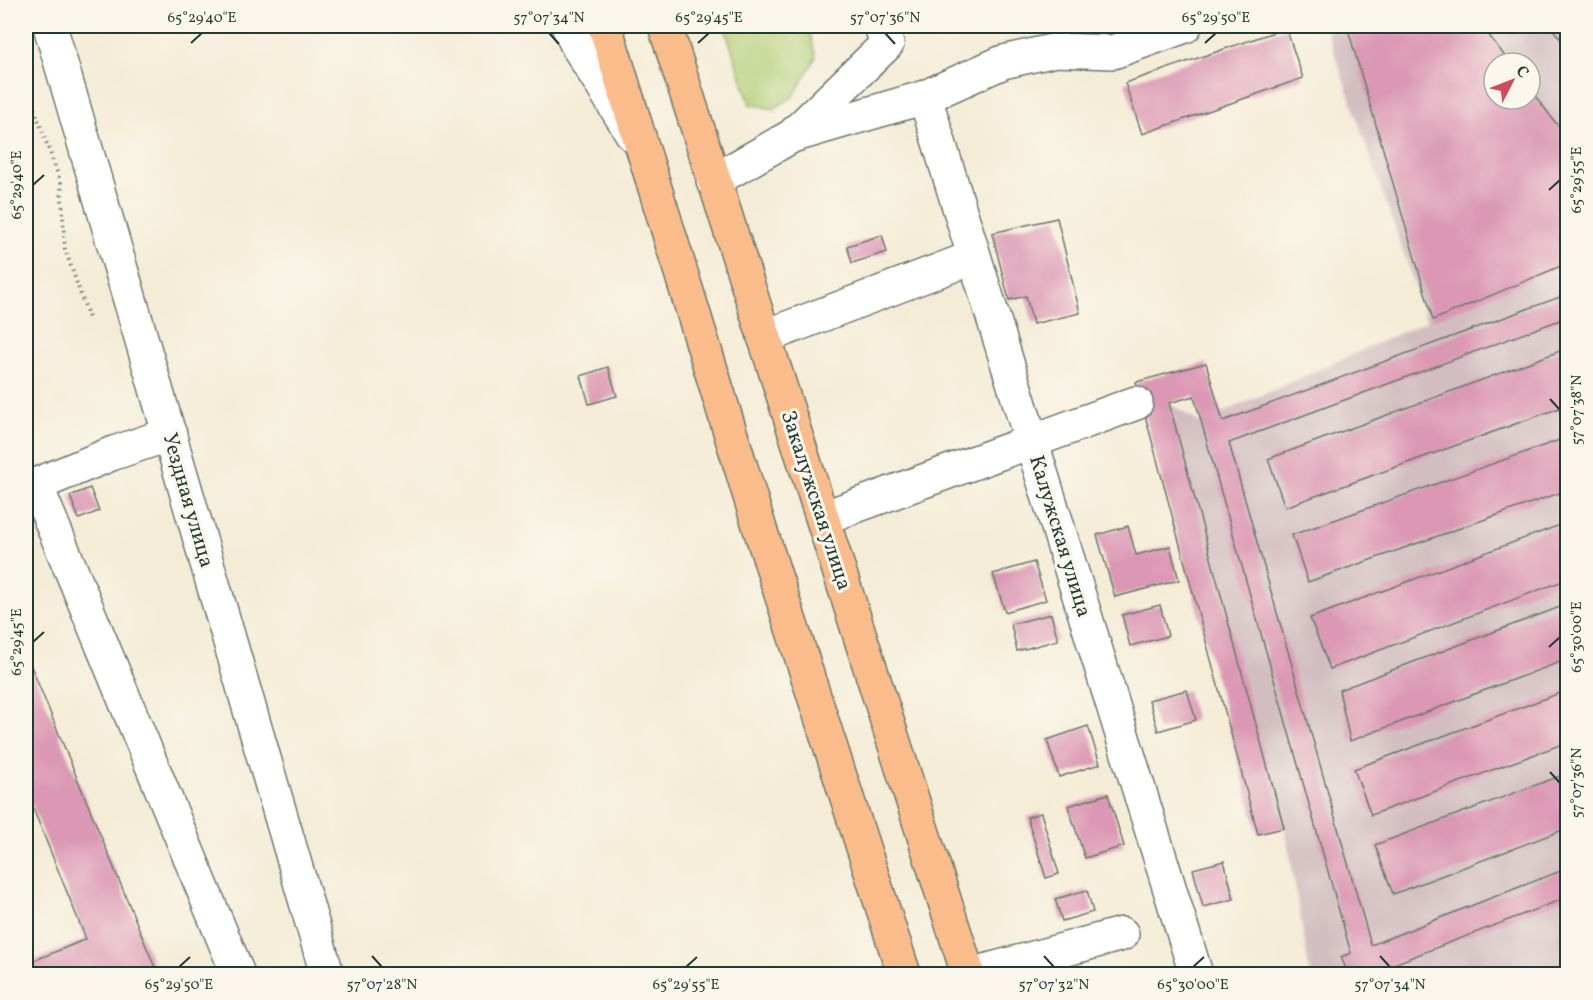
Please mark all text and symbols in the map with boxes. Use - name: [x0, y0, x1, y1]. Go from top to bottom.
- text: 65°29'40"E: [168, 8, 236, 29]
- text: 57°07'34"N: [513, 8, 585, 29]
- text: 65°29'45"E: [675, 8, 743, 29]
- text: 57°07'36"N: [850, 8, 920, 29]
- text: 65°29'50"E: [1182, 8, 1250, 29]
- north arrow: [1482, 51, 1542, 111]
- text: С: [1510, 61, 1533, 83]
- text: 65°29'55"E: [1567, 146, 1588, 214]
- text: 65°29'40"E: [7, 151, 28, 219]
- text: 57°07'38"N: [1567, 375, 1588, 445]
- street label: Закалужская улица: [773, 407, 858, 594]
- street label: Уездная улица: [154, 430, 221, 571]
- street label: Калужская улица: [1021, 452, 1098, 621]
- text: 65°30'00"E: [1567, 601, 1588, 673]
- text: 65°29'45"E: [7, 608, 28, 676]
- text: 57°07'36"N: [1567, 748, 1588, 818]
- text: 65°29'50"E: [145, 975, 213, 996]
- text: 57°07'28"N: [347, 975, 417, 996]
- text: 65°29'55"E: [652, 975, 720, 996]
- text: 57°07'32"N: [1019, 975, 1089, 996]
- text: 65°30'00"E: [1157, 975, 1229, 996]
- text: 57°07'34"N: [1354, 975, 1426, 996]

